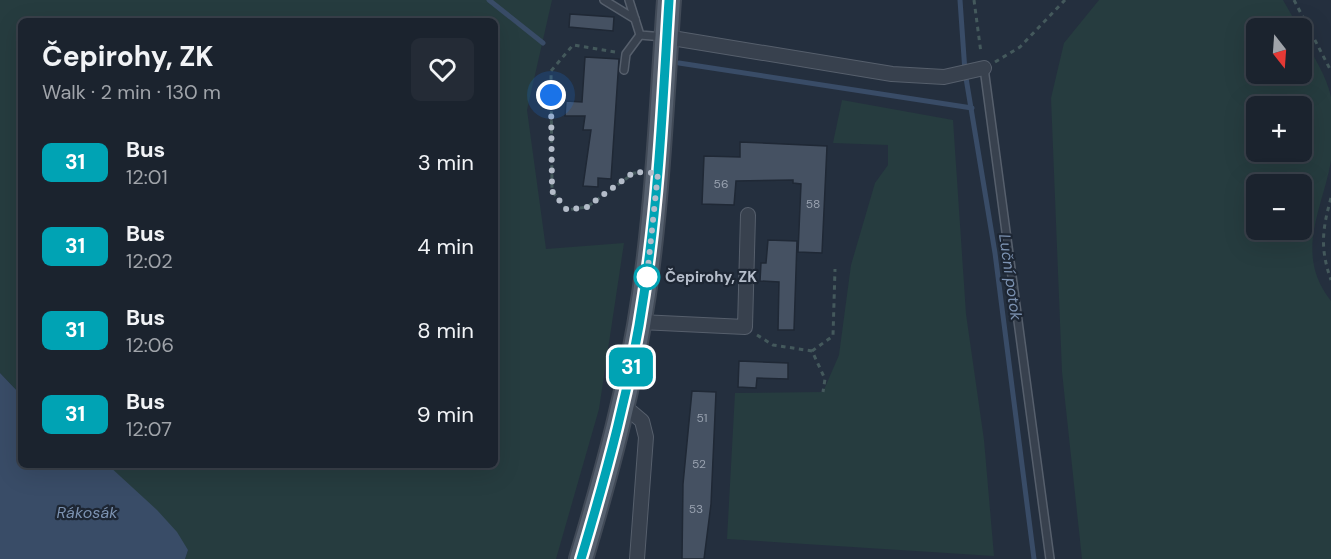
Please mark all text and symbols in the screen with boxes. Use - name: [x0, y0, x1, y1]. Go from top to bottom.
- north arrow: [1246, 18, 1312, 84]
- map controls: [1246, 18, 1312, 240]
- text: Čepirohy, ZK: [42, 38, 214, 75]
- button: heart: [411, 38, 474, 101]
- text: Walk · 2 min · 130 m: [42, 79, 221, 105]
- your location: [536, 80, 566, 110]
- button: +: [1246, 96, 1312, 162]
- text: Bus: [126, 135, 165, 164]
- text: 31: [65, 148, 85, 176]
- text: 3 min: [418, 148, 474, 177]
- text: 12:01: [126, 164, 168, 190]
- button: −: [1246, 174, 1312, 240]
- house number: 56: [714, 176, 728, 192]
- house number: 58: [806, 196, 820, 212]
- text: Bus: [126, 219, 165, 248]
- text: 31: [65, 232, 85, 260]
- text: 4 min: [417, 232, 474, 261]
- water label: Luční potok: [994, 233, 1027, 322]
- text: 12:02: [126, 248, 173, 274]
- marker: Čepirohy, ZK: [634, 264, 660, 290]
- place label: Čepirohy, ZK: [665, 267, 757, 287]
- text: Bus: [126, 303, 165, 332]
- text: 31: [65, 316, 85, 344]
- text: 8 min: [417, 316, 474, 345]
- text: 12:06: [126, 332, 174, 358]
- line badge: 31: [604, 348, 658, 386]
- text: 31: [621, 353, 641, 381]
- text: Bus: [126, 387, 165, 416]
- text: 31: [65, 400, 85, 428]
- text: 9 min: [417, 400, 474, 429]
- house number: 51: [696, 410, 708, 426]
- text: 12:07: [126, 416, 172, 442]
- house number: 52: [692, 456, 706, 472]
- house number: 53: [689, 501, 703, 517]
- water label: Rákosák: [57, 502, 118, 523]

